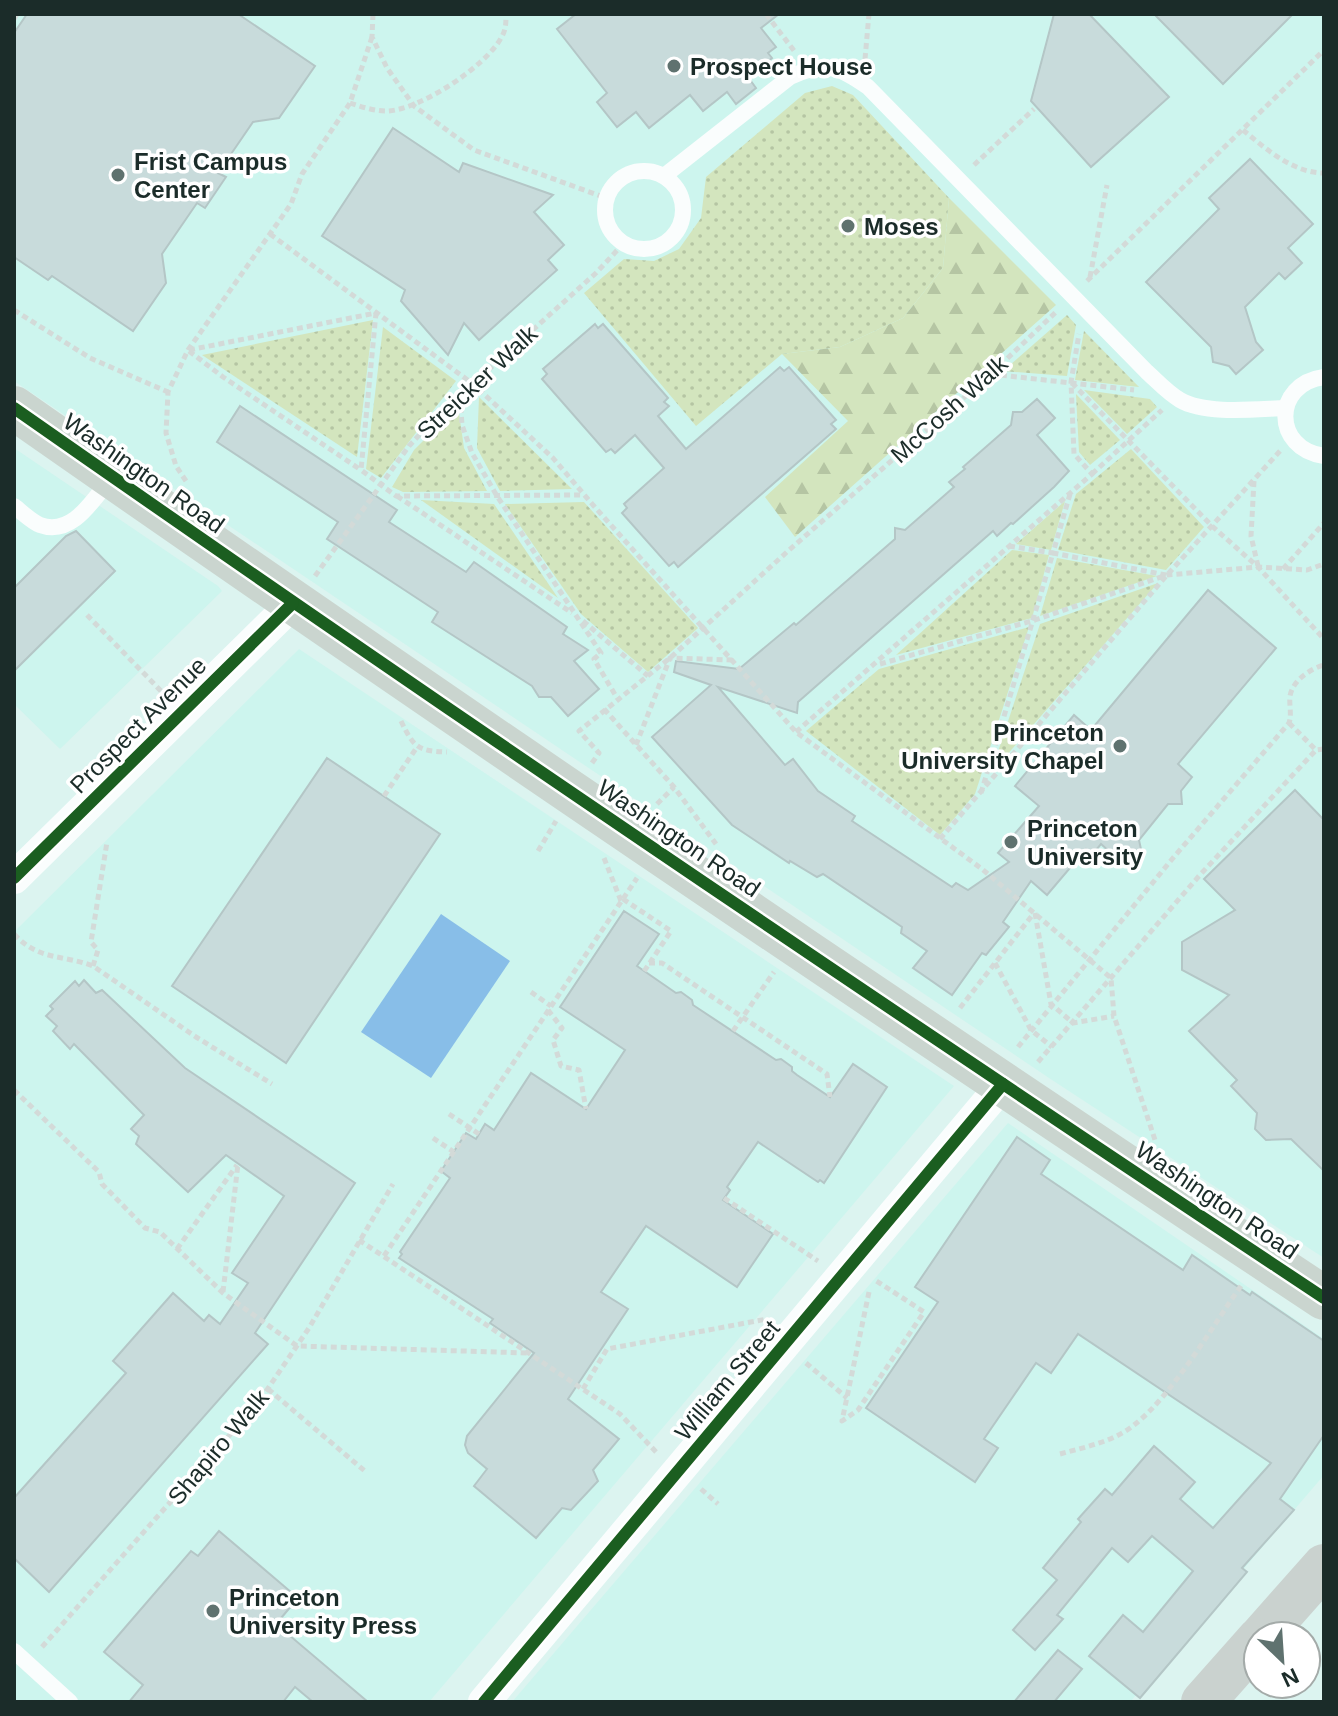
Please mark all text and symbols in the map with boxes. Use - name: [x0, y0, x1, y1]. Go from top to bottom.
- place label: Prospect House: [690, 53, 873, 80]
- marker: Prospect House: [665, 57, 683, 75]
- place label: Frist Campus Center: [134, 148, 287, 203]
- marker: Frist Campus Center: [109, 166, 127, 184]
- place label: Moses: [864, 213, 939, 240]
- marker: Moses: [839, 217, 857, 235]
- street label: Streicker Walk: [412, 319, 543, 444]
- street label: McCosh Walk: [885, 349, 1013, 468]
- street label: Washington Road: [58, 407, 230, 539]
- street label: Prospect Avenue: [64, 651, 212, 799]
- place label: Princeton University Chapel: [901, 719, 1104, 774]
- marker: Princeton University Chapel: [1111, 737, 1129, 755]
- street label: Washington Road: [593, 774, 765, 902]
- place label: Princeton University: [1027, 815, 1144, 870]
- marker: Princeton University: [1002, 833, 1020, 851]
- street label: Washington Road: [1131, 1136, 1303, 1264]
- street label: William Street: [669, 1314, 785, 1445]
- street label: Shapiro Walk: [162, 1383, 275, 1510]
- place label: Princeton University Press: [229, 1584, 417, 1639]
- marker: Princeton University Press: [204, 1602, 222, 1620]
- north arrow: [1242, 1620, 1322, 1700]
- text: N: [1278, 1663, 1303, 1692]

